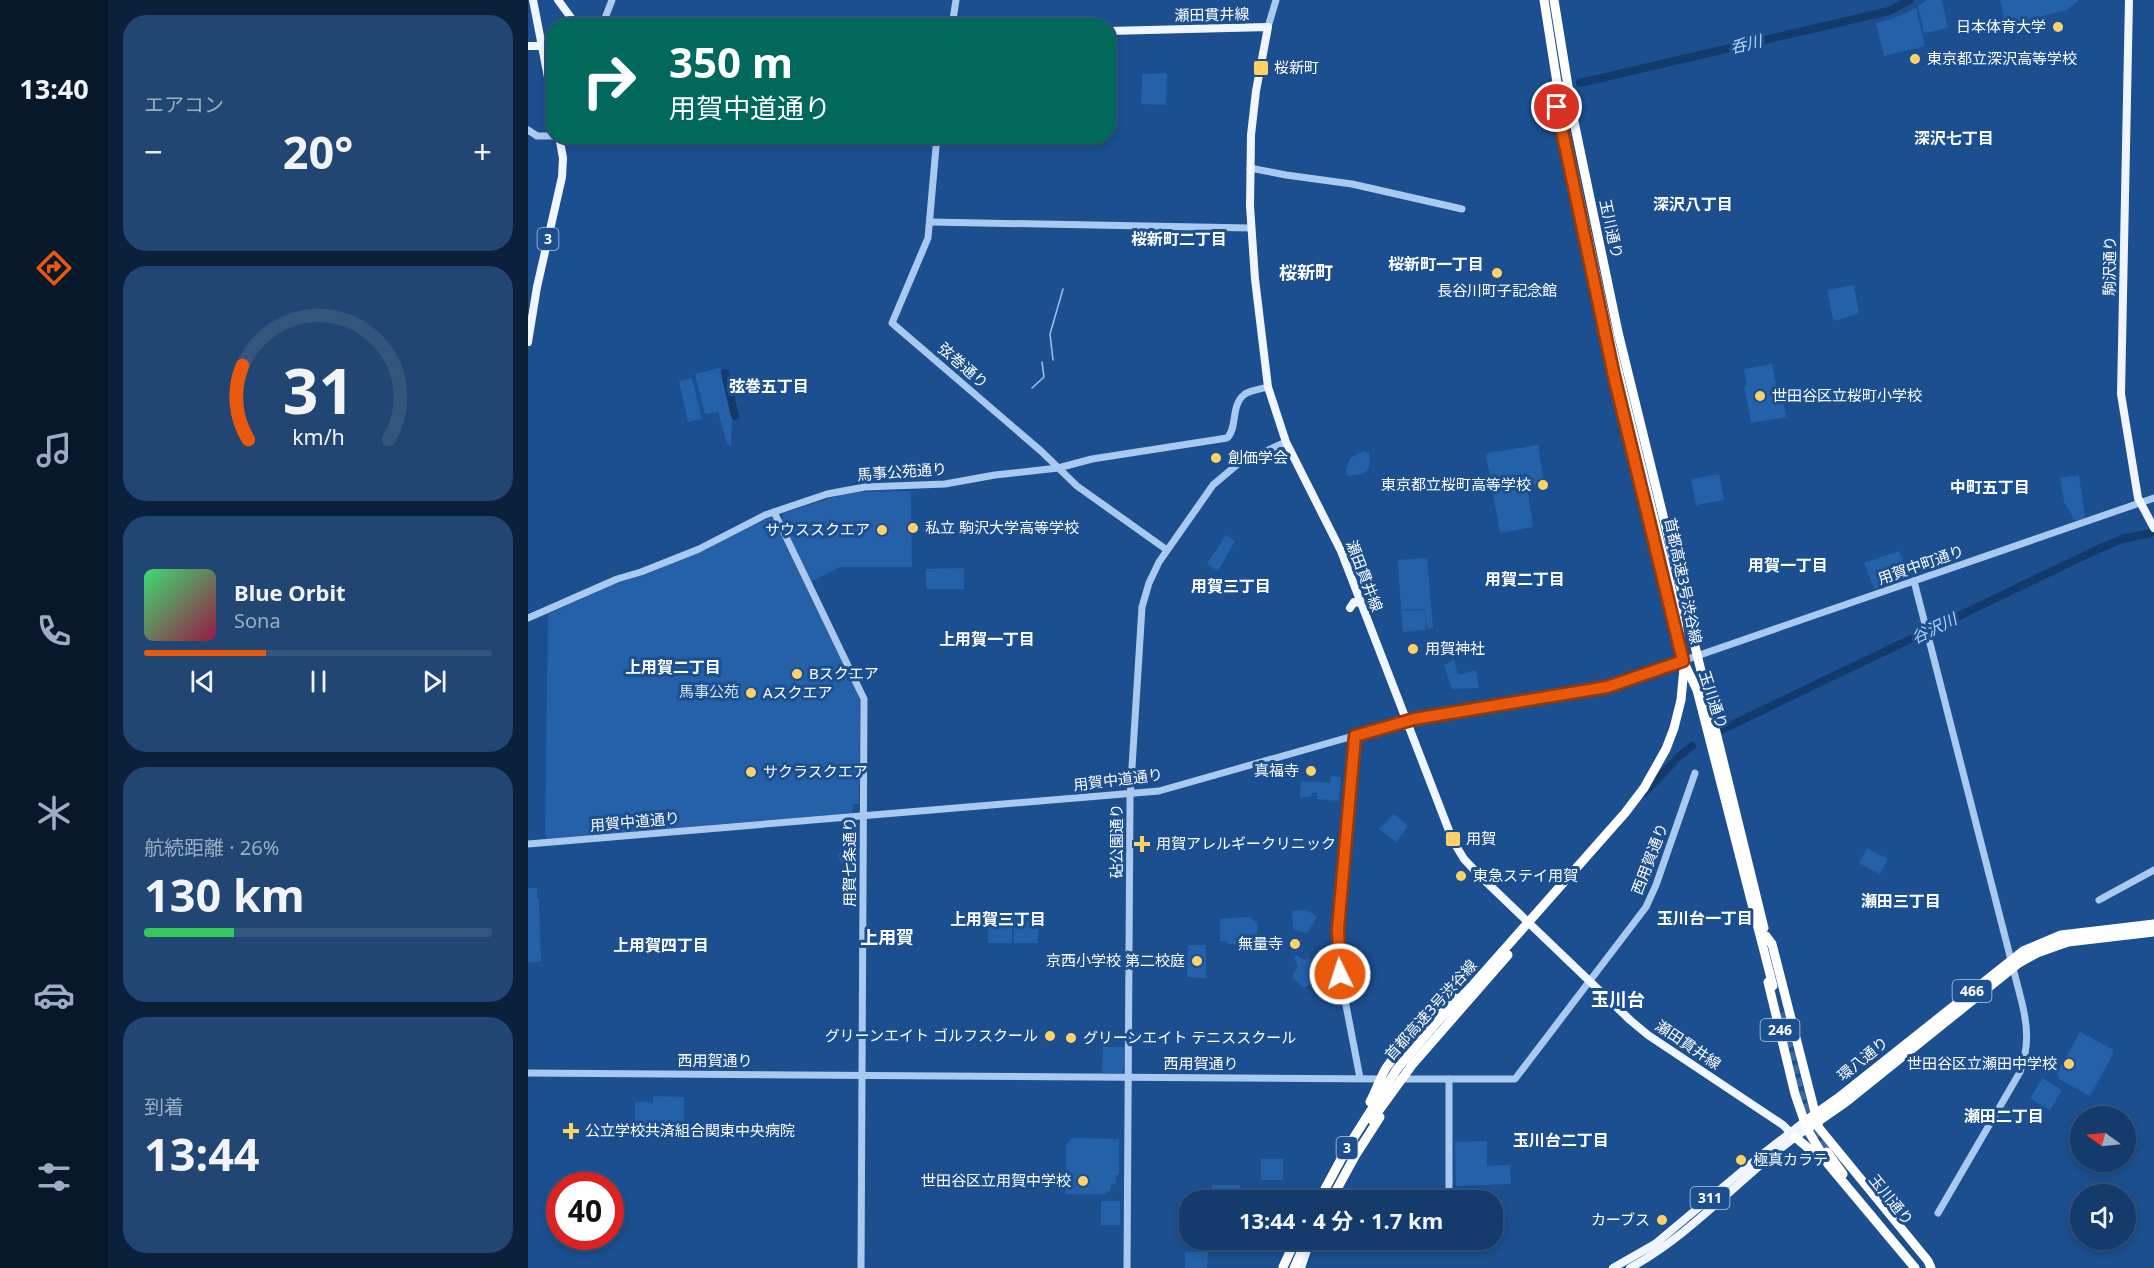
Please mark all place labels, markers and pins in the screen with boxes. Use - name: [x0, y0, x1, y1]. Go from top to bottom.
- place label: 日本体育大学: [1956, 16, 2046, 36]
- marker: 日本体育大学: [2051, 20, 2065, 34]
- place label: 東京都立深沢高等学校: [1927, 48, 2077, 68]
- marker: 東京都立深沢高等学校: [1908, 52, 1922, 66]
- place label: 桜新町: [1274, 57, 1319, 77]
- marker: 桜新町: [1252, 59, 1270, 77]
- pin: [1531, 81, 1582, 132]
- marker: 長谷川町子記念館: [1490, 266, 1504, 280]
- place label: 長谷川町子記念館: [1437, 280, 1557, 300]
- place label: 世田谷区立桜町小学校: [1772, 385, 1922, 405]
- marker: 世田谷区立桜町小学校: [1753, 389, 1767, 403]
- place label: 創価学会: [1228, 447, 1288, 467]
- marker: 創価学会: [1209, 451, 1223, 465]
- place label: 東京都立桜町高等学校: [1381, 474, 1531, 494]
- marker: 東京都立桜町高等学校: [1536, 478, 1550, 492]
- place label: 私立 駒沢大学高等学校: [925, 517, 1079, 537]
- place label: サウススクエア: [765, 519, 870, 539]
- marker: 私立 駒沢大学高等学校: [906, 521, 920, 535]
- marker: サウススクエア: [875, 523, 889, 537]
- place label: 用賀神社: [1425, 638, 1485, 658]
- marker: 用賀神社: [1406, 642, 1420, 656]
- place label: Bスクエア: [809, 663, 879, 683]
- marker: Bスクエア: [790, 667, 804, 681]
- place label: Aスクエア: [763, 682, 833, 702]
- marker: Aスクエア: [744, 686, 758, 700]
- place label: 真福寺: [1254, 760, 1299, 780]
- place label: サクラスクエア: [763, 761, 868, 781]
- marker: 真福寺: [1304, 764, 1318, 778]
- marker: サクラスクエア: [744, 765, 758, 779]
- place label: 用賀: [1466, 828, 1496, 848]
- marker: 用賀: [1444, 830, 1462, 848]
- place label: 用賀アレルギークリニック: [1156, 833, 1336, 853]
- marker: 用賀アレルギークリニック: [1133, 835, 1151, 853]
- place label: 東急ステイ用賀: [1473, 865, 1578, 885]
- marker: 東急ステイ用賀: [1454, 869, 1468, 883]
- place label: 無量寺: [1238, 933, 1283, 953]
- marker: 無量寺: [1288, 937, 1302, 951]
- place label: 京西小学校 第二校庭: [1046, 950, 1185, 970]
- marker: 京西小学校 第二校庭: [1190, 954, 1204, 968]
- place label: グリーンエイト ゴルフスクール: [825, 1025, 1038, 1045]
- place label: グリーンエイト テニススクール: [1083, 1027, 1296, 1047]
- marker: グリーンエイト ゴルフスクール: [1043, 1029, 1057, 1043]
- marker: グリーンエイト テニススクール: [1064, 1031, 1078, 1045]
- place label: 世田谷区立瀬田中学校: [1907, 1053, 2057, 1073]
- marker: 世田谷区立瀬田中学校: [2062, 1057, 2076, 1071]
- place label: 公立学校共済組合関東中央病院: [585, 1120, 795, 1140]
- marker: 公立学校共済組合関東中央病院: [562, 1122, 580, 1140]
- place label: 極真カラテ: [1753, 1149, 1828, 1169]
- marker: 極真カラテ: [1734, 1153, 1748, 1167]
- place label: 世田谷区立用賀中学校: [921, 1170, 1071, 1190]
- marker: 世田谷区立用賀中学校: [1076, 1174, 1090, 1188]
- place label: カーブス: [1591, 1209, 1650, 1229]
- marker: カーブス: [1655, 1213, 1669, 1227]

